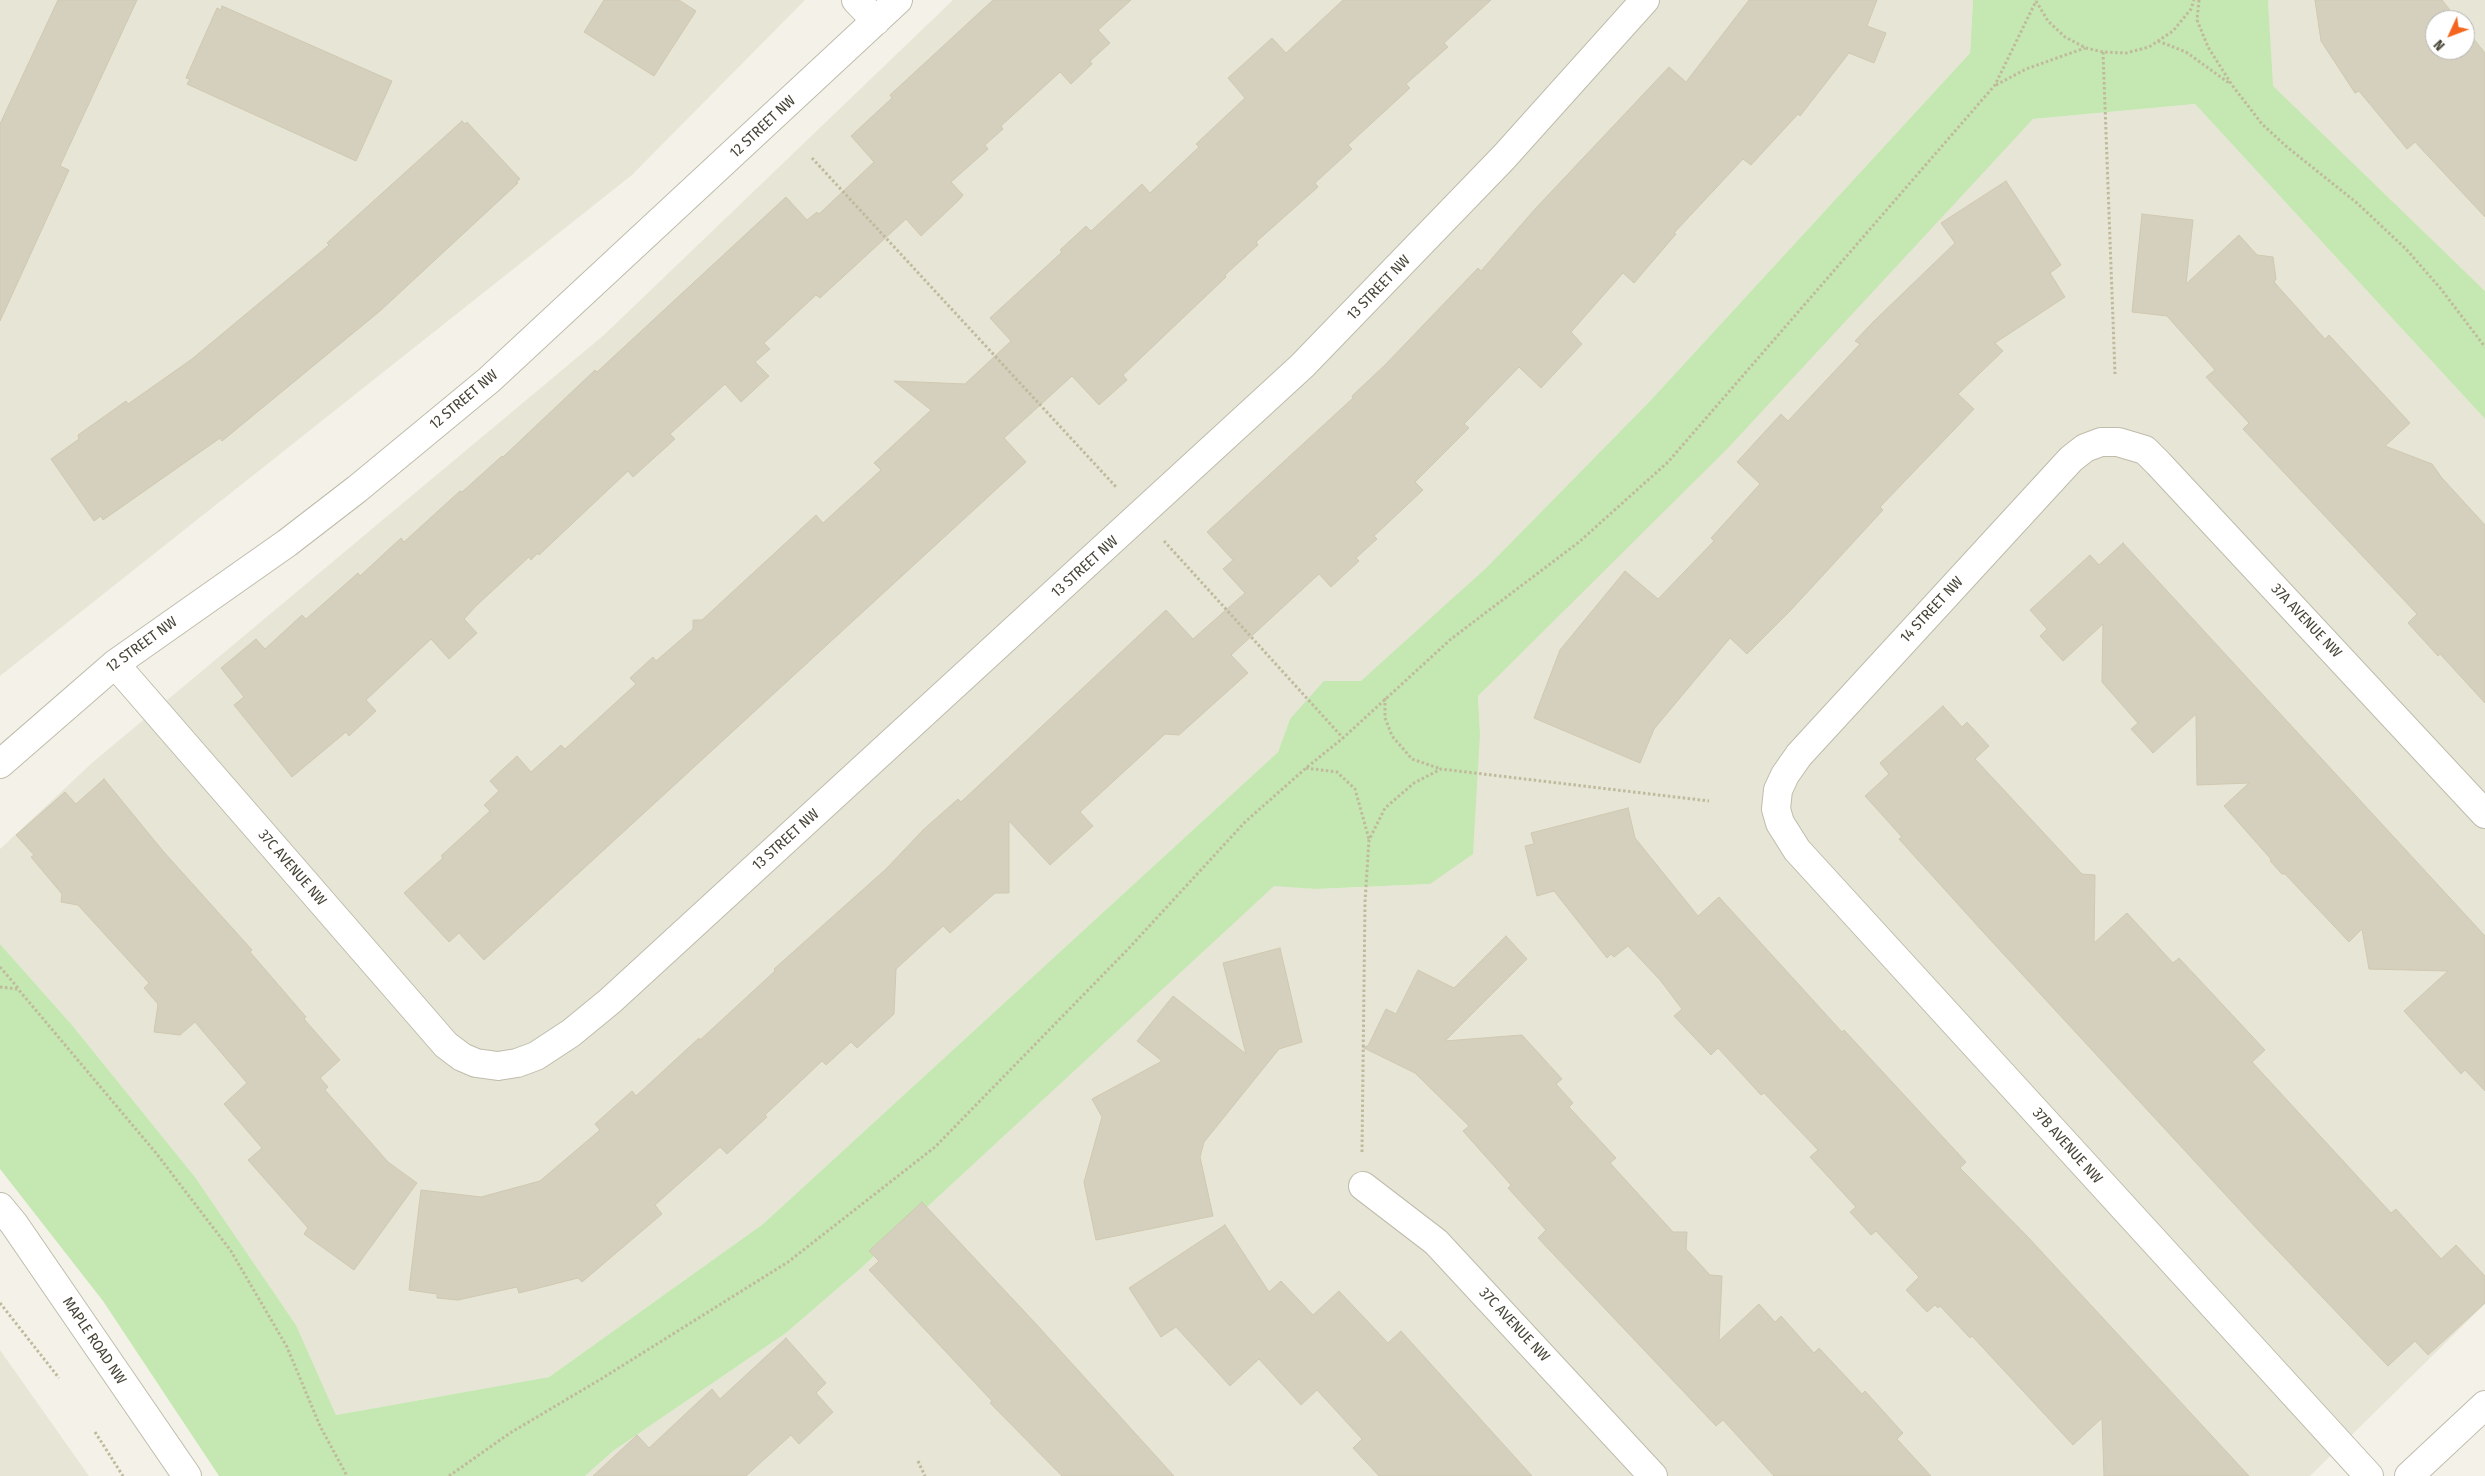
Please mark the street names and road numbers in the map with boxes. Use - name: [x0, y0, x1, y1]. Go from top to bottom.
- street label: 12 STREET NW: [726, 92, 800, 162]
- street label: 13 STREET NW: [1344, 252, 1414, 324]
- street label: 12 STREET NW: [426, 366, 502, 434]
- street label: 13 STREET NW: [1048, 532, 1122, 602]
- street label: 14 STREET NW: [1897, 573, 1967, 647]
- street label: 37A AVENUE NW: [2267, 580, 2345, 662]
- street label: 12 STREET NW: [103, 613, 181, 677]
- street label: 13 STREET NW: [749, 805, 823, 875]
- street label: 37C AVENUE NW: [254, 826, 330, 910]
- street label: 37B AVENUE NW: [2028, 1104, 2106, 1188]
- street label: 37C AVENUE NW: [1475, 1284, 1553, 1366]
- street label: MAPLE ROAD NW: [58, 1294, 130, 1388]

